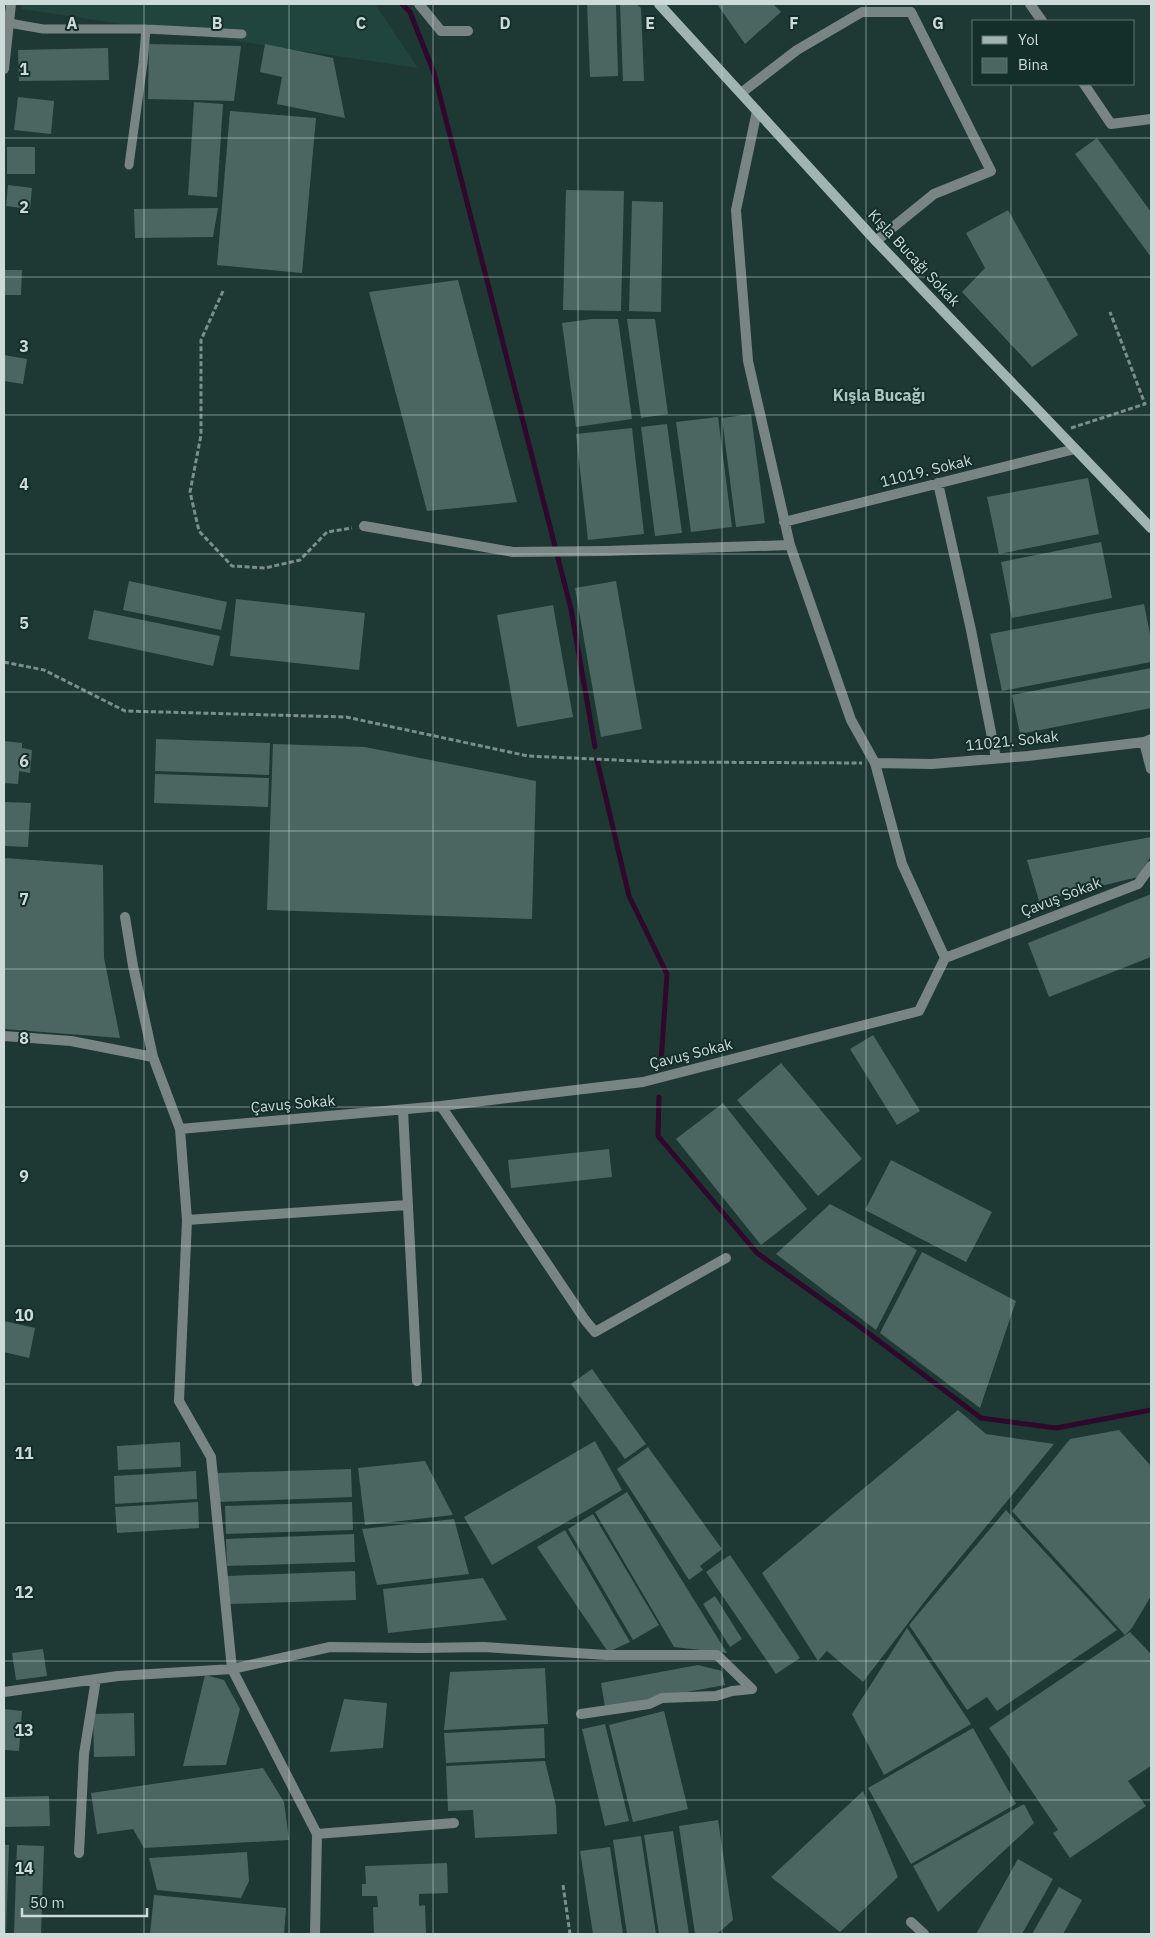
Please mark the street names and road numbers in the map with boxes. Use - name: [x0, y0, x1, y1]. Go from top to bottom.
- street label: Kışla Bucağı Sokak: [864, 205, 964, 310]
- street label: 11019. Sokak: [878, 450, 974, 491]
- street label: 11021. Sokak: [964, 726, 1060, 755]
- street label: Çavuş Sokak: [1018, 872, 1104, 921]
- street label: Çavuş Sokak: [647, 1034, 734, 1073]
- street label: Çavuş Sokak: [250, 1090, 336, 1117]

